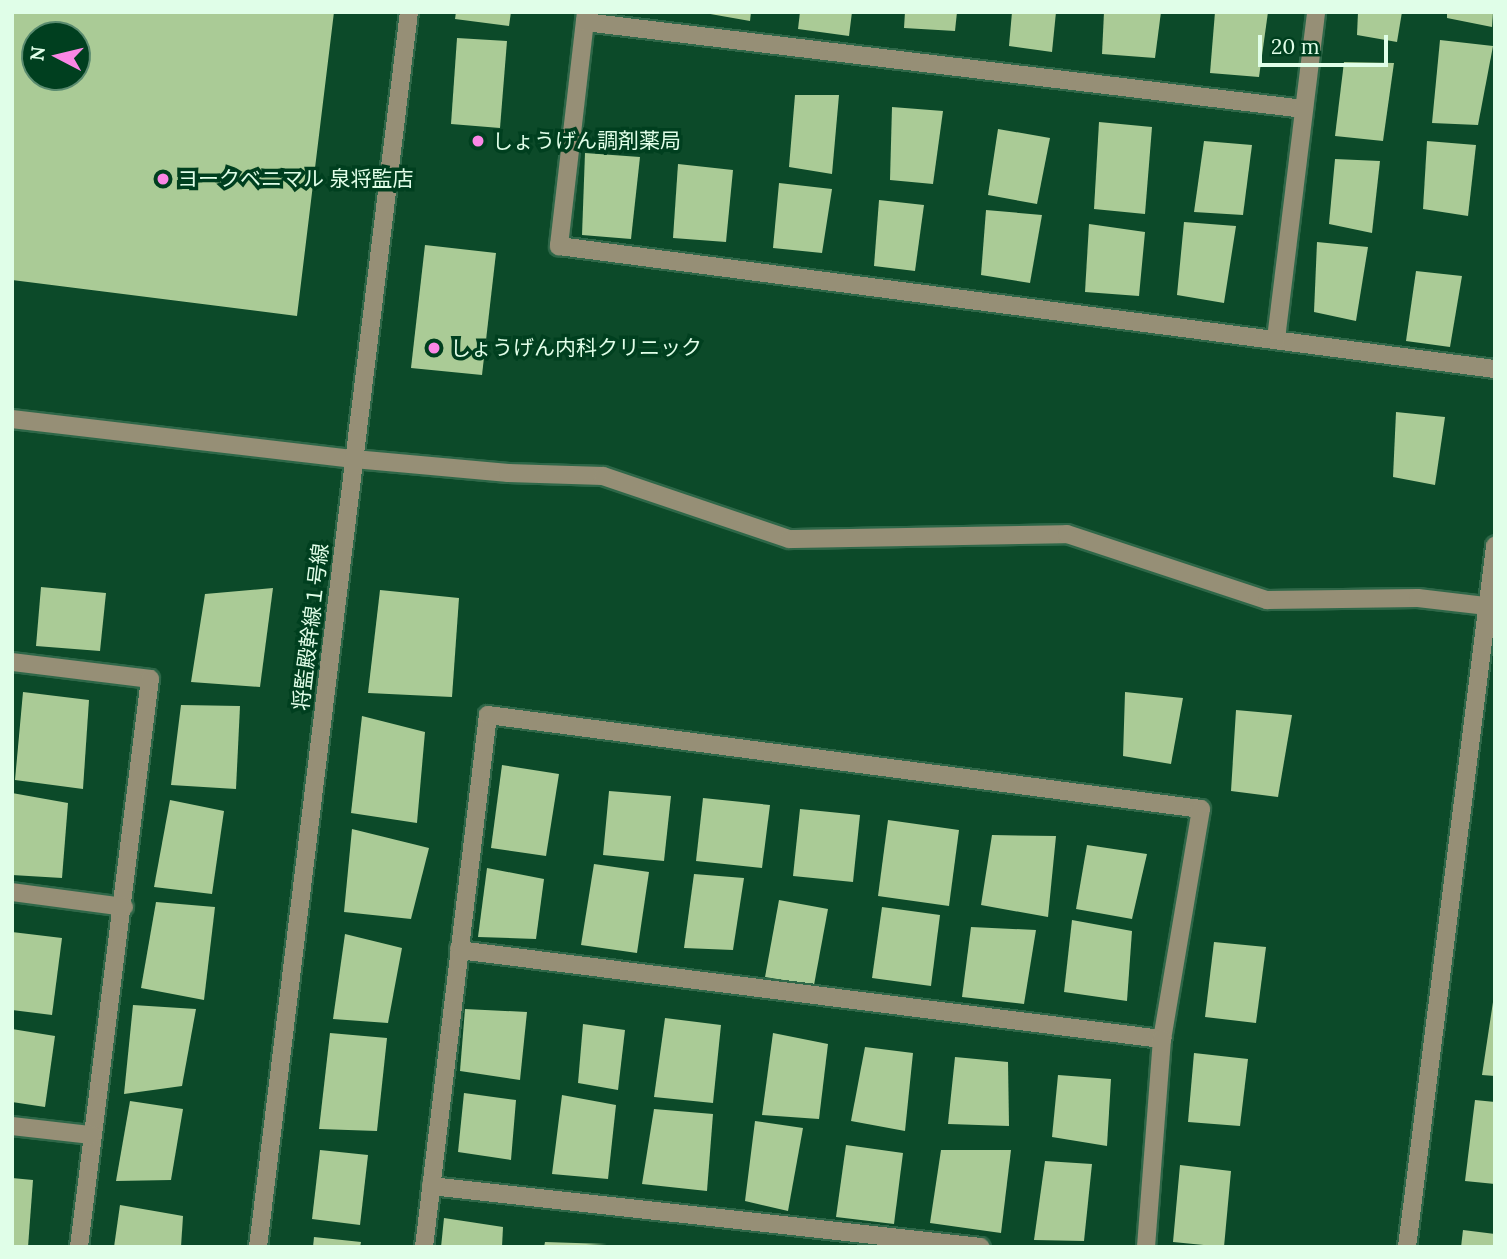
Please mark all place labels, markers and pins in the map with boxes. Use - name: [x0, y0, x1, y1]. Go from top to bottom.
- place label: しょうげん調剤薬局: [492, 128, 681, 154]
- marker: しょうげん調剤薬局: [470, 133, 486, 149]
- place label: ヨークベニマル 泉将監店: [177, 166, 414, 192]
- marker: ヨークベニマル 泉将監店: [155, 171, 171, 187]
- place label: しょうげん内科クリニック: [450, 335, 702, 361]
- marker: しょうげん内科クリニック: [424, 338, 444, 358]

